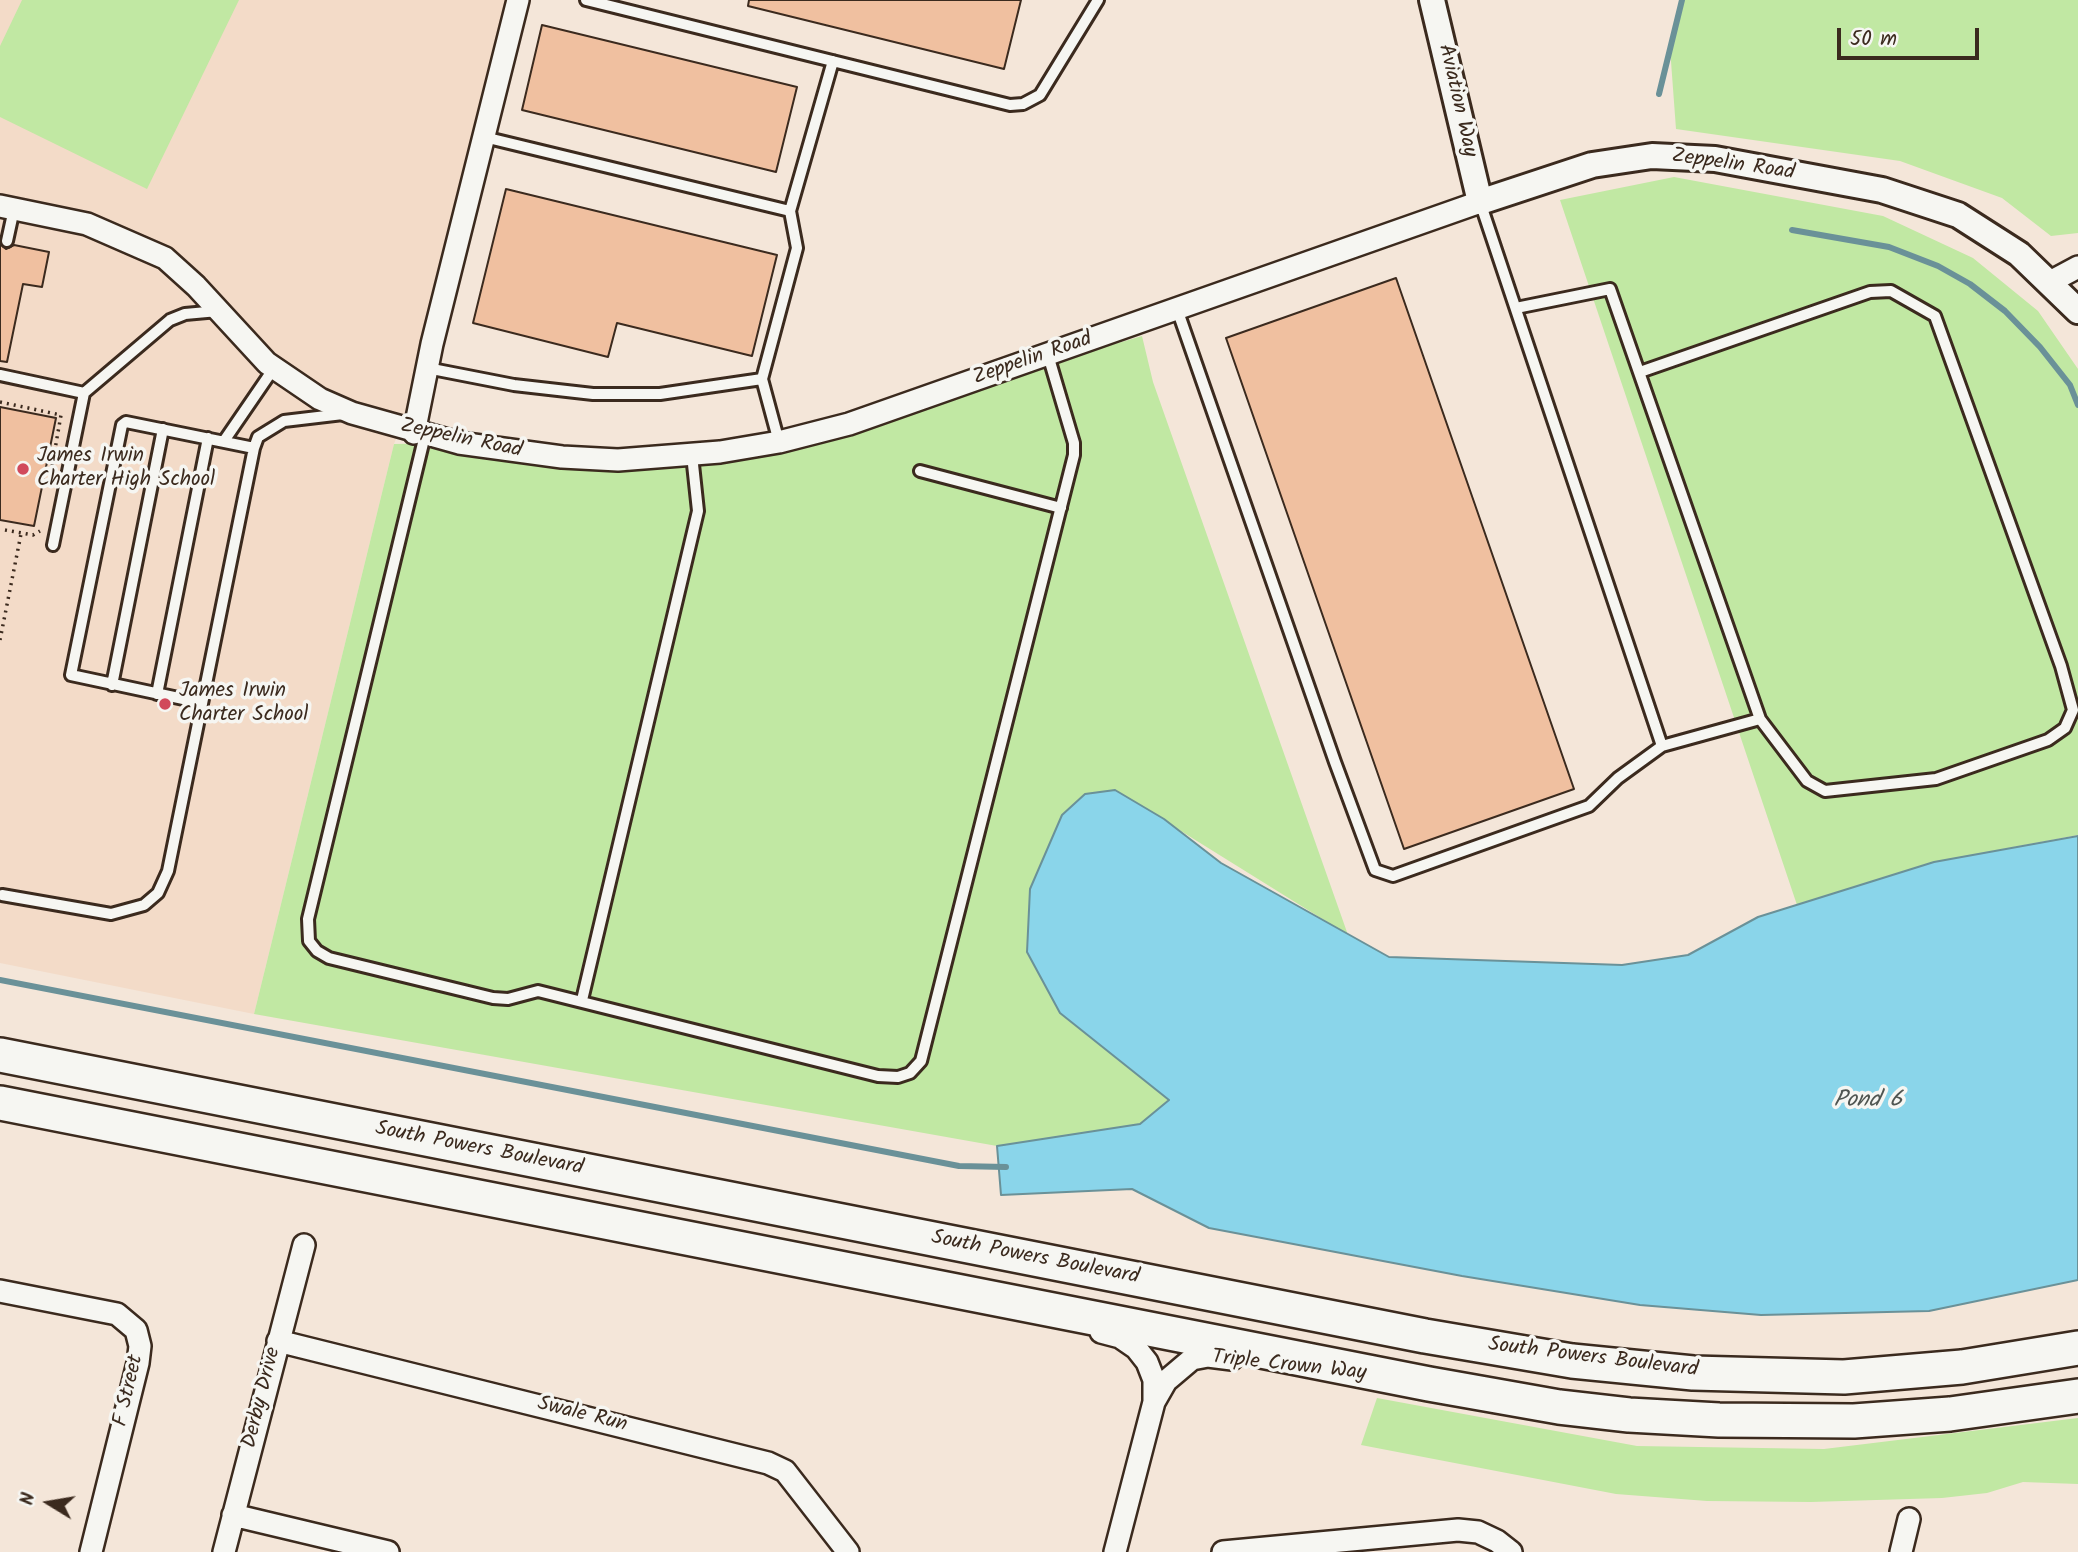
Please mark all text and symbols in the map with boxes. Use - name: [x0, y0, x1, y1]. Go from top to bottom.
- scale bar: [1840, 14, 1982, 58]
- text: 50 m: [1850, 23, 1897, 56]
- street label: Aviation Way: [1431, 42, 1481, 160]
- street label: Zeppelin Road: [1670, 145, 1796, 187]
- street label: Zeppelin Road: [970, 328, 1096, 392]
- street label: Zeppelin Road: [398, 415, 524, 465]
- place label: James Irwin Charter High School: [37, 444, 215, 494]
- marker: James Irwin Charter High School: [15, 461, 31, 477]
- place label: James Irwin Charter School: [179, 679, 309, 729]
- marker: James Irwin Charter School: [157, 696, 173, 712]
- water label: Pond 6: [1834, 1088, 1902, 1116]
- street label: South Powers Boulevard: [373, 1117, 585, 1183]
- street label: South Powers Boulevard: [929, 1226, 1141, 1292]
- street label: South Powers Boulevard: [1487, 1334, 1699, 1384]
- street label: Derby Drive: [238, 1345, 288, 1451]
- street label: Triple Crown Way: [1211, 1346, 1367, 1388]
- street label: F Street: [110, 1353, 150, 1429]
- street label: Swale Run: [534, 1393, 630, 1439]
- north arrow: [14, 1468, 84, 1538]
- text: N: [13, 1490, 44, 1508]

